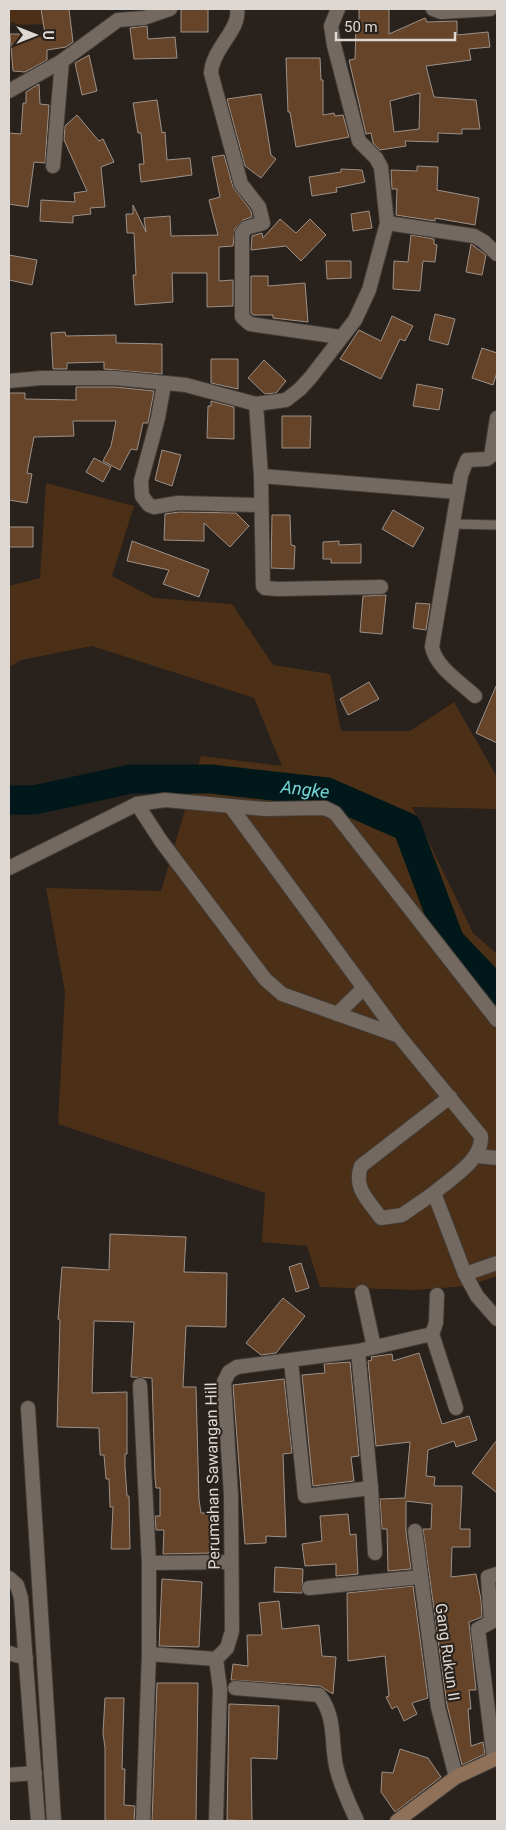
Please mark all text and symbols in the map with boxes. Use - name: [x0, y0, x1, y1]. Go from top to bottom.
- north arrow: [10, 10, 60, 60]
- scale bar: [336, 10, 455, 42]
- text: 50 m: [344, 18, 378, 36]
- text: U: [40, 30, 56, 40]
- water label: Angke: [279, 776, 331, 802]
- street label: Perumahan Sawangan Hill: [201, 1382, 224, 1570]
- street label: Gang Rukun II: [431, 1602, 464, 1702]

